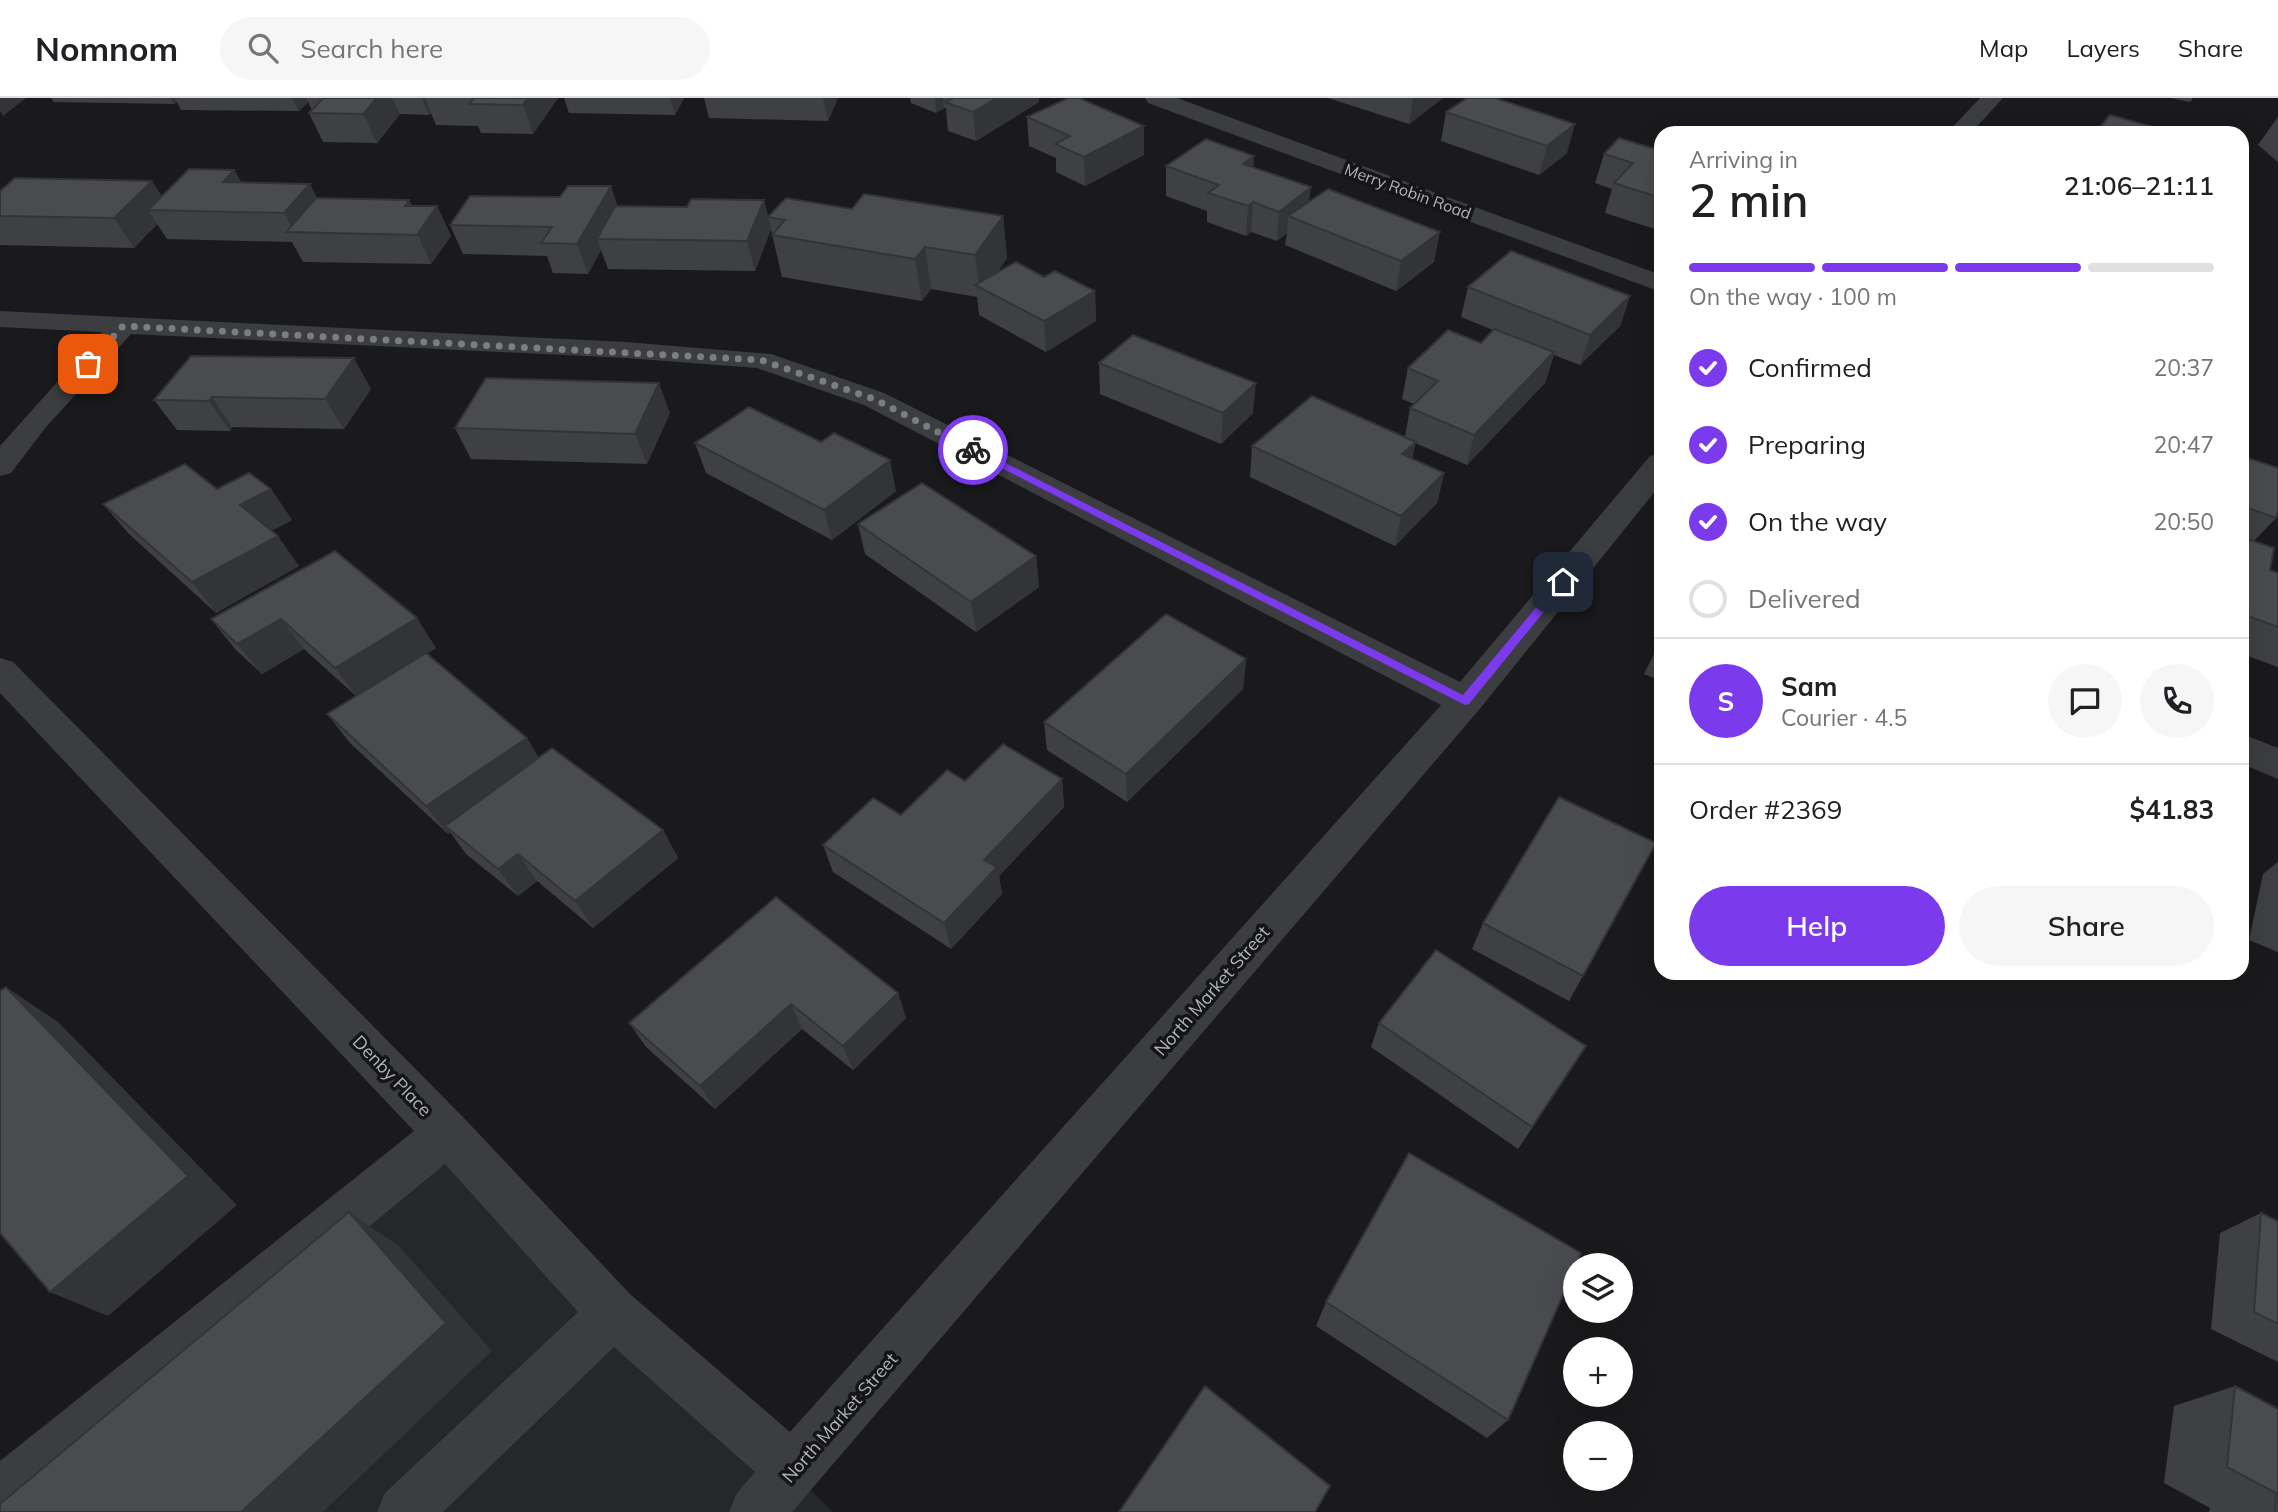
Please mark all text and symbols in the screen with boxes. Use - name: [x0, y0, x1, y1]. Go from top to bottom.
- search box: [220, 17, 710, 80]
- text: Nomnom: [35, 28, 178, 69]
- icon: search: [244, 29, 282, 67]
- text: Search here: [300, 32, 443, 65]
- text: Map: [1979, 33, 2028, 63]
- text: Layers: [2066, 33, 2140, 63]
- text: Share: [2178, 33, 2243, 63]
- text: Arriving in: [1689, 145, 1798, 174]
- street label: Merry Robin Road: [1342, 159, 1474, 223]
- text: 21:06–21:11: [2064, 169, 2214, 202]
- text: 2 min: [1689, 171, 1808, 229]
- text: On the way · 100 m: [1689, 282, 1897, 311]
- pin: [58, 334, 118, 394]
- icon: bag: [69, 345, 107, 383]
- icon: check: [1689, 349, 1727, 387]
- text: Confirmed: [1748, 351, 1872, 384]
- text: 20:37: [2154, 353, 2214, 382]
- courier: [938, 415, 1008, 485]
- icon: check: [1689, 426, 1727, 464]
- text: Preparing: [1748, 428, 1866, 461]
- text: 20:47: [2154, 430, 2214, 459]
- icon: bike: [954, 431, 992, 469]
- icon: check: [1689, 503, 1727, 541]
- text: On the way: [1748, 505, 1887, 538]
- text: 20:50: [2154, 507, 2214, 536]
- pin: [1533, 552, 1593, 612]
- icon: home: [1544, 563, 1582, 601]
- text: Delivered: [1748, 582, 1861, 615]
- button: chat: [2048, 664, 2122, 738]
- button: phone: [2140, 664, 2214, 738]
- text: Sam: [1781, 670, 1837, 703]
- text: S: [1718, 685, 1734, 718]
- text: Courier · 4.5: [1781, 703, 1907, 732]
- text: Order #2369: [1689, 793, 1842, 826]
- text: $41.83: [2130, 793, 2214, 826]
- button: Help: [1689, 886, 1945, 966]
- button: Share: [1959, 886, 2214, 966]
- street label: North Market Street: [1149, 921, 1274, 1060]
- street label: Denby Place: [348, 1030, 437, 1121]
- map controls: [1563, 1253, 1633, 1491]
- button: layers: [1563, 1253, 1633, 1323]
- button: +: [1563, 1337, 1633, 1407]
- street label: North Market Street: [777, 1348, 902, 1487]
- button: −: [1563, 1421, 1633, 1491]

